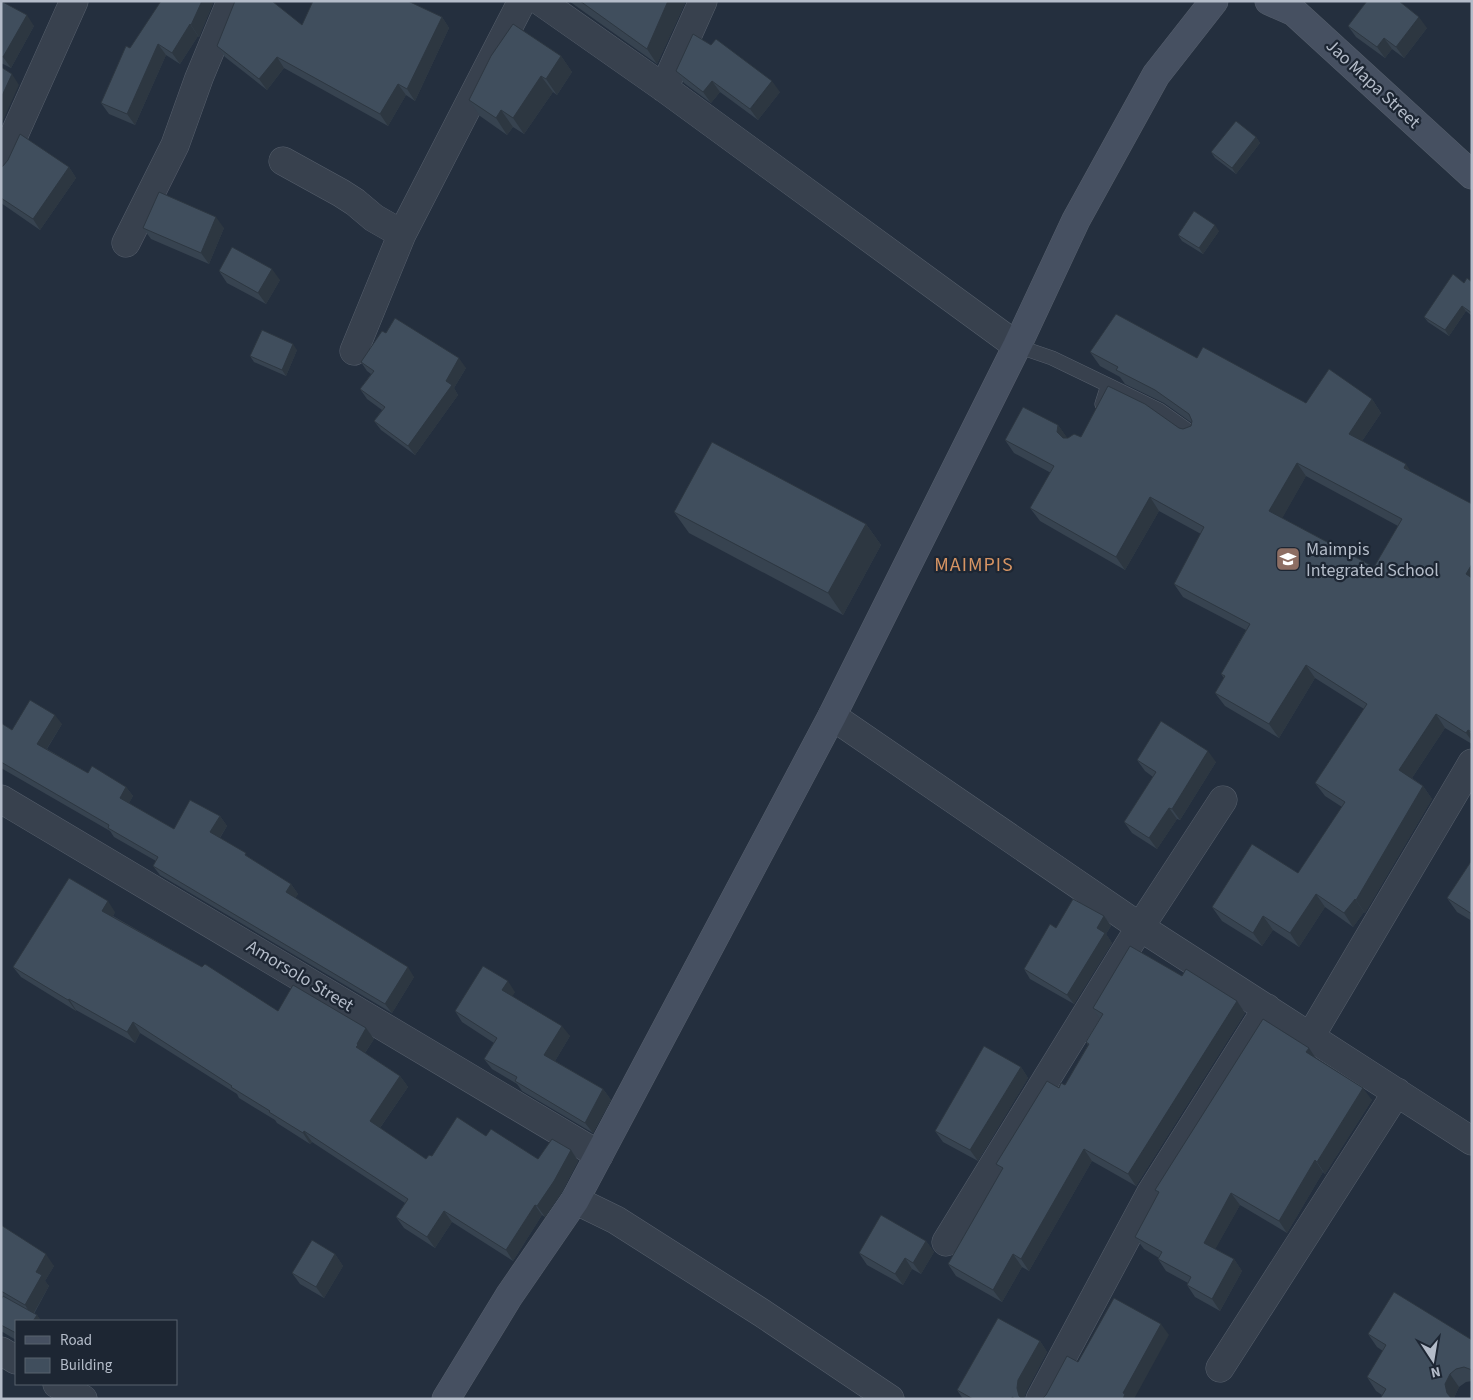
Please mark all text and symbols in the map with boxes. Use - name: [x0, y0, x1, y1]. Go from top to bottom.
- street label: Jao Mapa Street: [1320, 34, 1426, 134]
- place label: Maimpis Integrated School: [1306, 537, 1439, 583]
- school or university icon: Maimpis Integrated School: [1275, 546, 1301, 572]
- district label: MAIMPIS: [934, 551, 1014, 579]
- street label: Amorsolo Street: [242, 934, 358, 1018]
- legend: [15, 1320, 178, 1385]
- text: Road: [60, 1330, 92, 1351]
- north arrow: [1408, 1335, 1458, 1385]
- text: Building: [60, 1355, 113, 1376]
- text: N: [1429, 1361, 1442, 1382]

